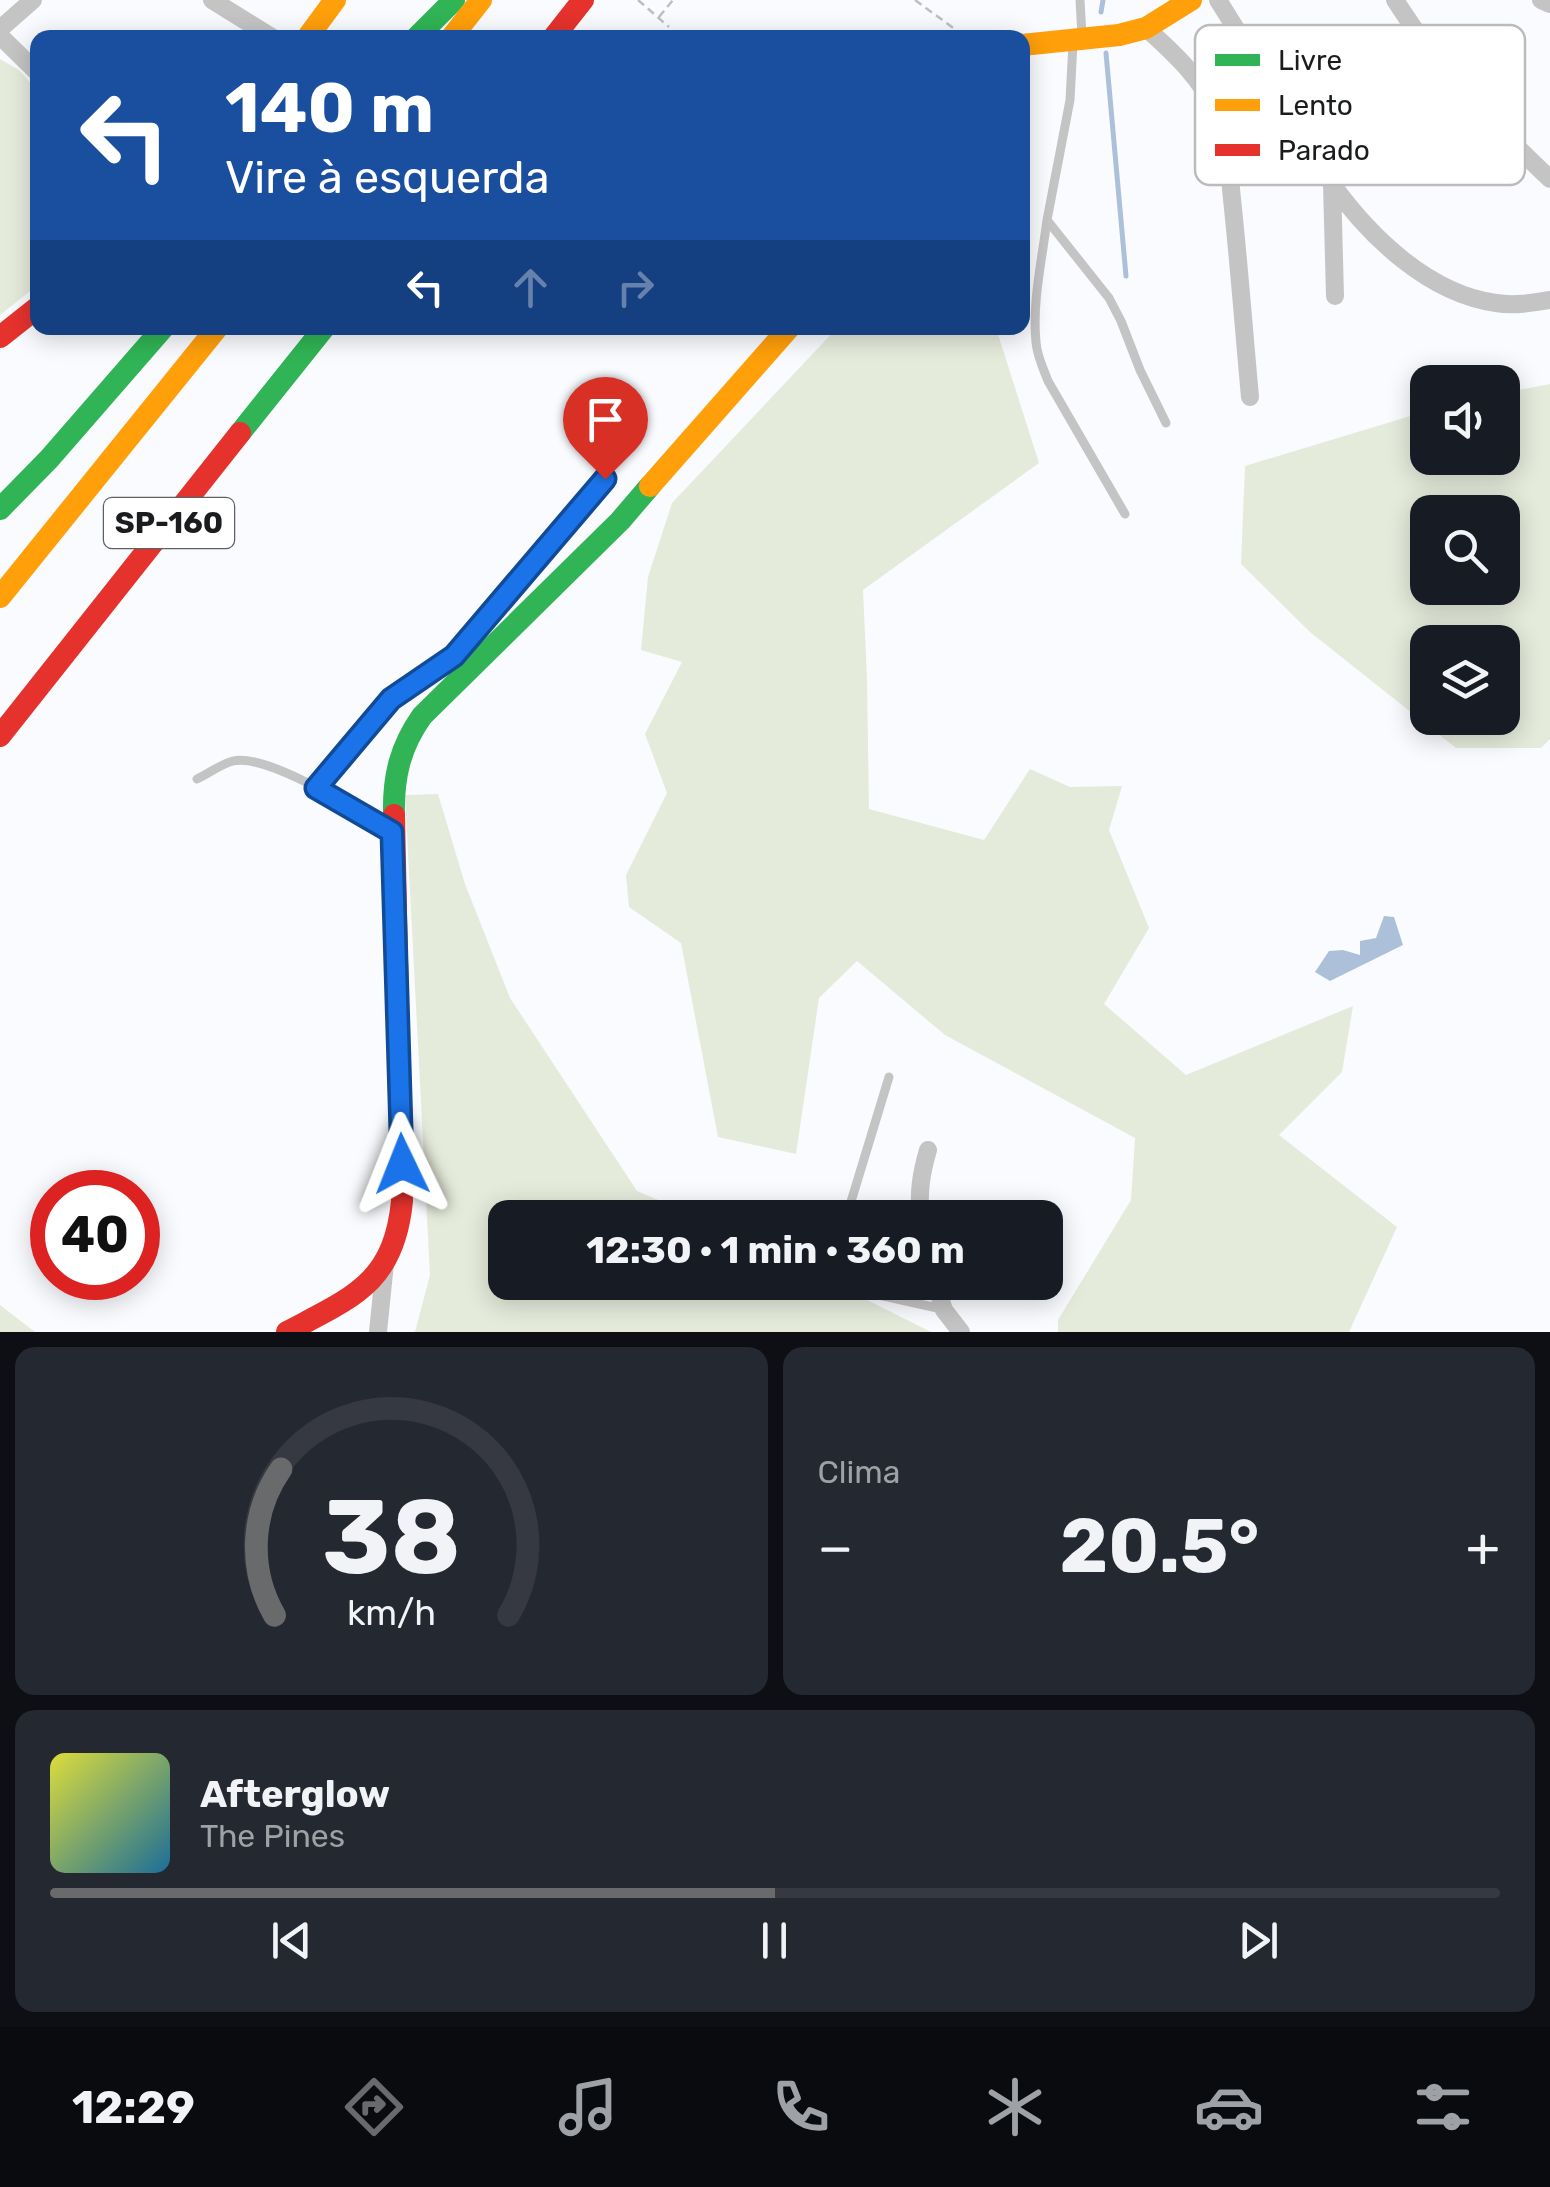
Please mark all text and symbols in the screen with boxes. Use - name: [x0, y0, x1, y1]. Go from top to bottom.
- legend: [1195, 25, 1525, 185]
- text: Livre: [1278, 44, 1342, 77]
- text: 140 m: [225, 67, 434, 150]
- icon: left: [60, 70, 190, 200]
- text: Lento: [1278, 89, 1353, 122]
- text: Parado: [1278, 134, 1370, 167]
- text: Vire à esquerda: [225, 151, 549, 204]
- icon: left: [398, 260, 453, 315]
- icon: ahead: [503, 260, 558, 315]
- icon: right: [608, 260, 663, 315]
- map controls: [1410, 365, 1520, 735]
- button: sound: [1410, 365, 1520, 475]
- pin: [563, 377, 648, 480]
- icon: arrive: [578, 392, 633, 447]
- button: search: [1410, 495, 1520, 605]
- road number: SP-160: [104, 498, 234, 548]
- button: layers: [1410, 625, 1520, 735]
- position arrow: [350, 1112, 454, 1216]
- speed limit sign: 40: [30, 1170, 160, 1300]
- text: 12:30 · 1 min · 360 m: [586, 1227, 965, 1273]
- text: Clima: [818, 1453, 900, 1491]
- text: 38: [322, 1476, 461, 1599]
- text: 20.5°: [1060, 1502, 1259, 1591]
- text: −: [818, 1515, 853, 1580]
- text: +: [1466, 1515, 1500, 1580]
- text: km/h: [347, 1592, 436, 1634]
- text: Afterglow: [200, 1771, 390, 1817]
- text: The Pines: [200, 1817, 345, 1855]
- icon: previous: [264, 1913, 319, 1968]
- icon: pause: [747, 1913, 802, 1968]
- icon: next: [1231, 1913, 1286, 1968]
- icon: directions: [339, 2072, 409, 2142]
- icon: music: [553, 2072, 623, 2142]
- icon: phone: [766, 2072, 836, 2142]
- icon: climate: [980, 2072, 1050, 2142]
- icon: car: [1194, 2072, 1264, 2142]
- icon: filters: [1408, 2072, 1478, 2142]
- text: 12:29: [72, 2081, 195, 2134]

